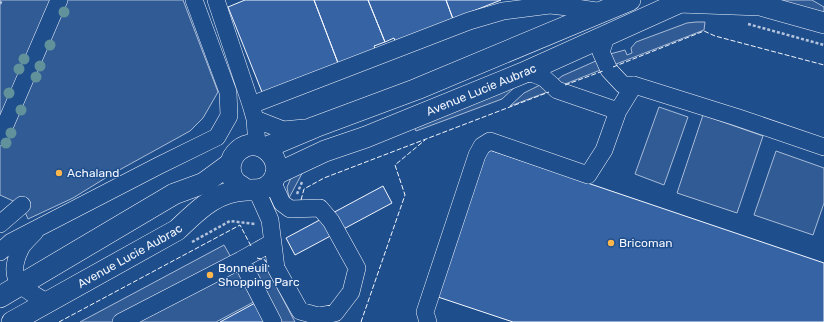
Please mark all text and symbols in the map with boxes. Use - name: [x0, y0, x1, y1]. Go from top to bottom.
- street label: Avenue Lucie Aubrac: [424, 61, 539, 119]
- place label: Achaland: [67, 166, 119, 180]
- marker: Achaland: [54, 168, 64, 178]
- street label: Avenue Lucie Aubrac: [75, 221, 186, 291]
- place label: Bricoman: [619, 236, 673, 250]
- marker: Bricoman: [606, 238, 616, 248]
- place label: Bonneuil Shopping Parc: [218, 261, 300, 289]
- marker: Bonneuil Shopping Parc: [205, 270, 215, 280]

